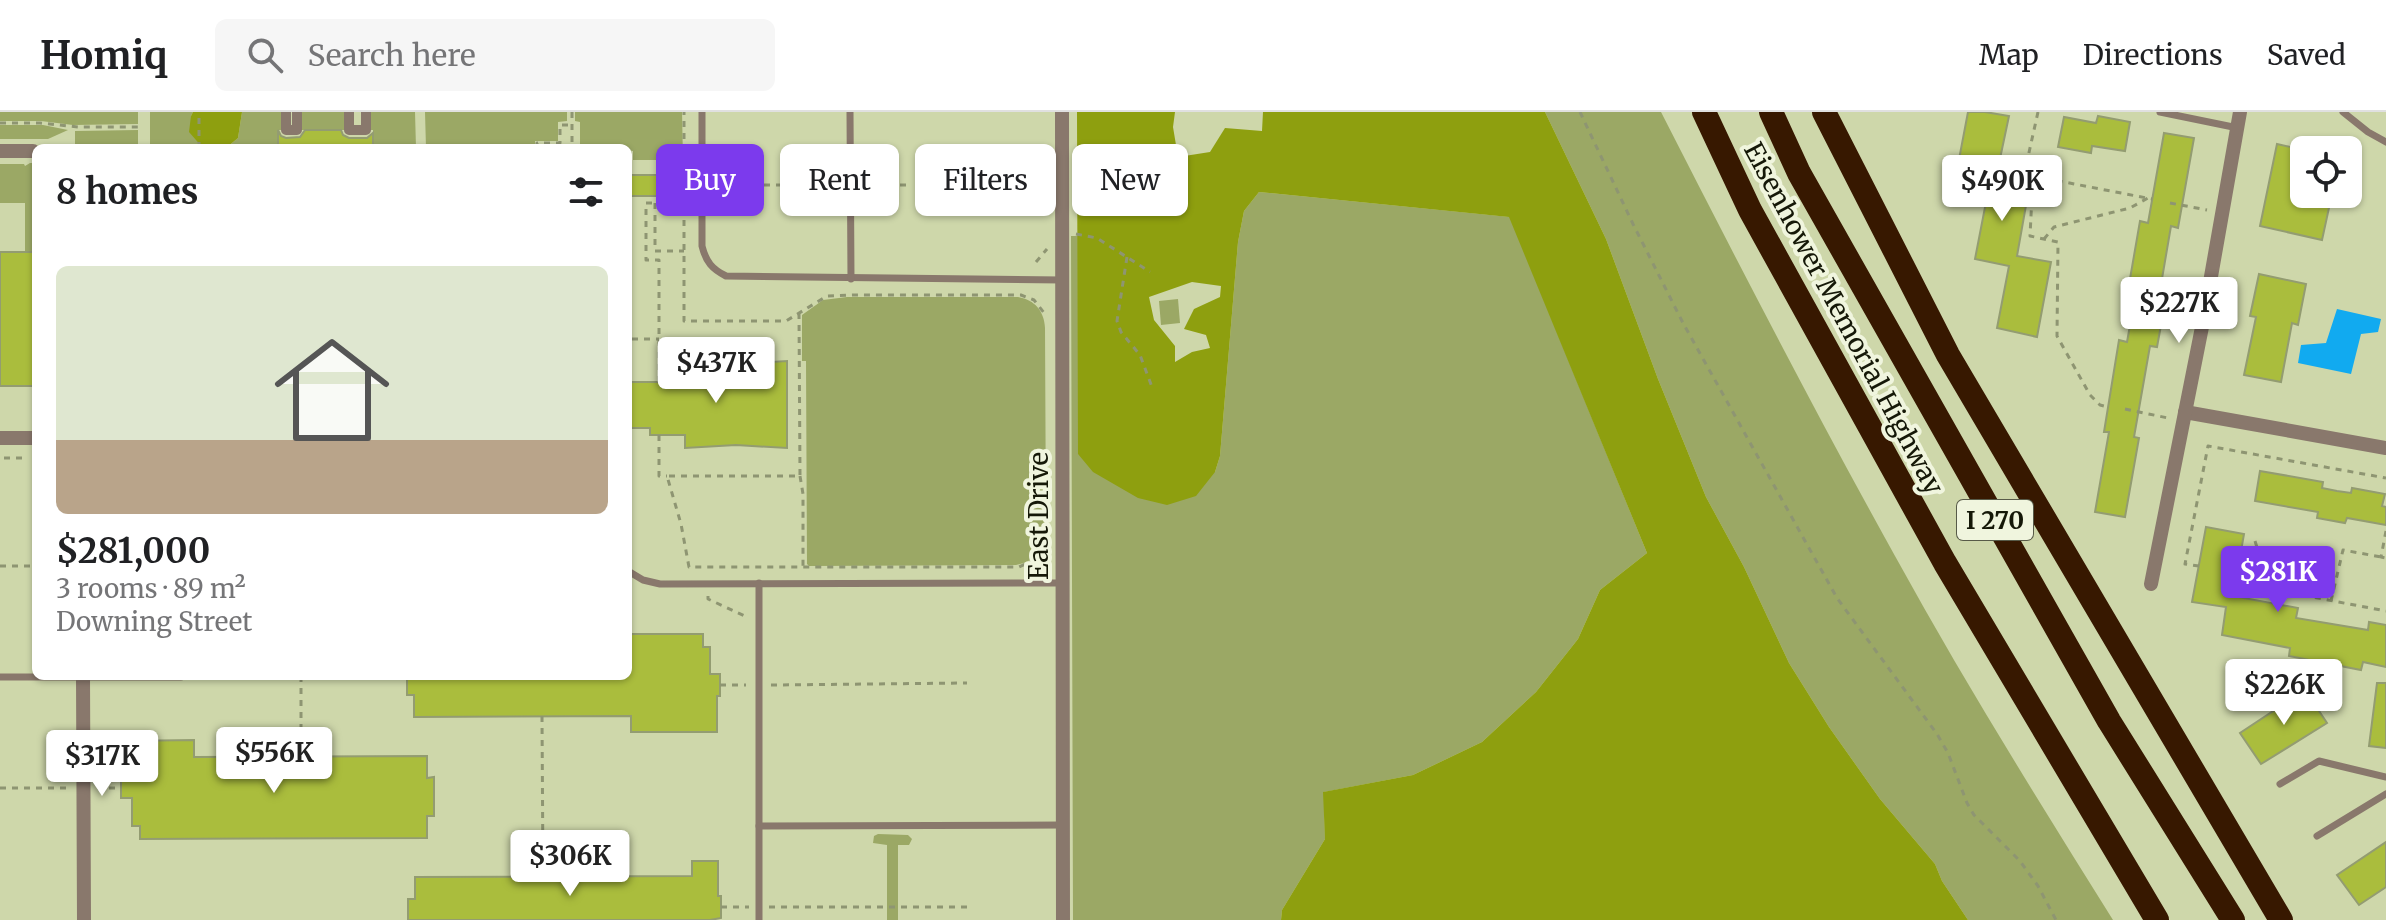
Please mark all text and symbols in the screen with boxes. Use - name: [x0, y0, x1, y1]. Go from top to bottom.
- search box: [215, 19, 775, 91]
- text: Homiq: [40, 32, 167, 79]
- icon: search: [243, 33, 287, 77]
- text: Search here: [307, 36, 476, 74]
- text: Map: [1979, 37, 2039, 73]
- text: Directions: [2083, 37, 2223, 73]
- text: Saved: [2267, 37, 2346, 73]
- street label: Eisenhower Memorial Highway: [1737, 136, 1951, 500]
- map controls: [2290, 136, 2362, 208]
- button: locate: [2290, 136, 2362, 208]
- chip: Buy: [656, 144, 764, 216]
- chip: Rent: [780, 144, 899, 216]
- chip: Filters: [915, 144, 1056, 216]
- chip: New: [1072, 144, 1188, 216]
- pin: $490K: [1946, 155, 2058, 223]
- text: $490K: [1960, 164, 2044, 197]
- icon: filters: [564, 170, 608, 214]
- text: 8 homes: [56, 171, 198, 213]
- pin: $227K: [2123, 277, 2235, 345]
- text: $227K: [2139, 286, 2219, 319]
- icon: home: [260, 318, 404, 462]
- pin: $437K: [660, 337, 772, 405]
- text: $437K: [676, 346, 756, 379]
- street label: East Drive: [1022, 452, 1055, 580]
- road number: I 270: [1957, 500, 2033, 540]
- text: $281,000: [56, 530, 210, 572]
- pin: $281K: [2222, 546, 2334, 614]
- text: $281K: [2239, 555, 2317, 588]
- text: 3 rooms · 89 m²: [56, 572, 246, 605]
- text: Downing Street: [56, 605, 252, 638]
- pin: $226K: [2228, 659, 2340, 727]
- text: $226K: [2243, 668, 2325, 701]
- pin: $556K: [218, 727, 330, 795]
- pin: $317K: [46, 730, 158, 798]
- text: $556K: [234, 736, 314, 769]
- text: $317K: [64, 739, 140, 772]
- pin: $306K: [514, 830, 626, 898]
- text: $306K: [528, 839, 612, 872]

